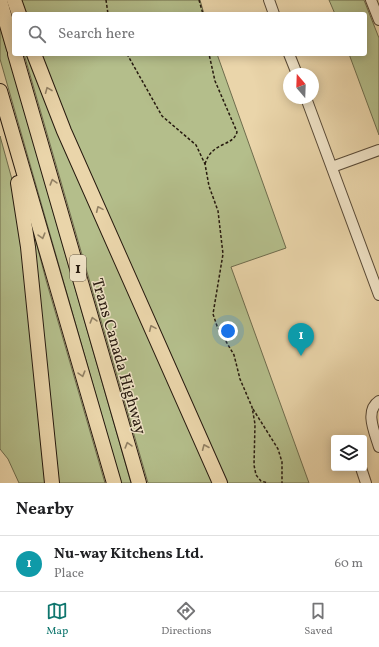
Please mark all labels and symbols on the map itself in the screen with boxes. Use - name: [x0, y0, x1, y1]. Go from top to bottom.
- north arrow: [283, 68, 319, 104]
- one-way arrow: [44, 87, 52, 94]
- one-way arrow: [49, 179, 58, 186]
- one-way arrow: [96, 206, 104, 214]
- one-way arrow: [37, 232, 46, 239]
- road number: 1: [70, 255, 86, 281]
- street label: Trans Canada Highway: [85, 276, 151, 438]
- one-way arrow: [89, 317, 98, 324]
- your location: [218, 321, 238, 341]
- pin: 1: [288, 323, 314, 356]
- one-way arrow: [149, 325, 157, 333]
- one-way arrow: [77, 370, 86, 377]
- one-way arrow: [124, 442, 133, 449]
- one-way arrow: [201, 444, 209, 451]

